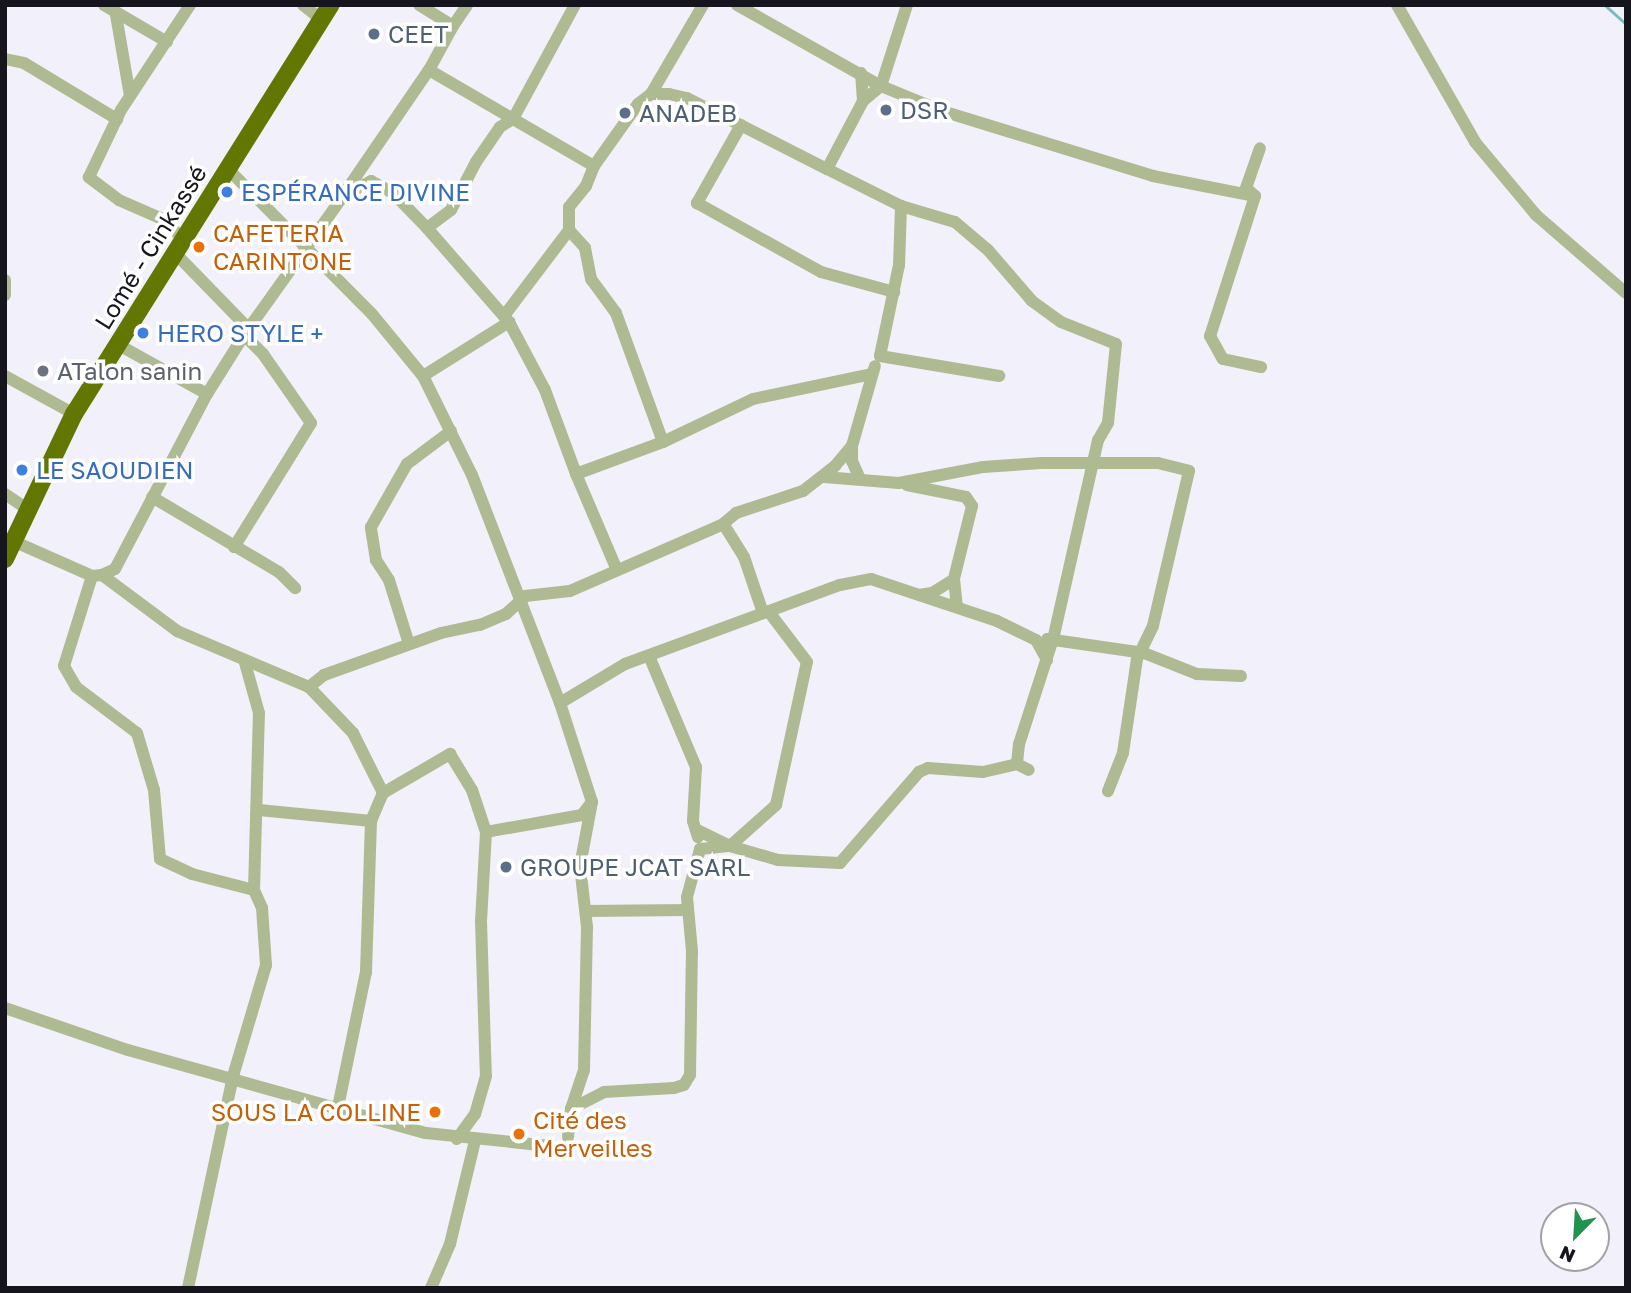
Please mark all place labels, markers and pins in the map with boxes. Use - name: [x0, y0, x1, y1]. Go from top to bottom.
- place label: CEET: [388, 20, 449, 48]
- marker: CEET: [366, 26, 382, 42]
- place label: DSR: [900, 96, 948, 124]
- place label: ANADEB: [639, 99, 737, 127]
- marker: DSR: [878, 102, 894, 118]
- marker: ANADEB: [617, 105, 633, 121]
- place label: ESPÉRANCE DIVINE: [241, 178, 470, 206]
- marker: ESPÉRANCE DIVINE: [219, 184, 235, 200]
- place label: CAFETERIA CARINTONE: [213, 219, 352, 275]
- marker: CAFETERIA CARINTONE: [191, 239, 207, 255]
- place label: HERO STYLE +: [157, 319, 324, 347]
- marker: HERO STYLE +: [135, 325, 151, 341]
- place label: ATalon sanin: [57, 357, 202, 385]
- marker: ATalon sanin: [35, 363, 51, 379]
- place label: LE SAOUDIEN: [36, 456, 194, 484]
- marker: LE SAOUDIEN: [14, 462, 30, 478]
- place label: GROUPE JCAT SARL: [520, 853, 750, 881]
- marker: GROUPE JCAT SARL: [498, 859, 514, 875]
- place label: SOUS LA COLLINE: [211, 1098, 421, 1126]
- marker: SOUS LA COLLINE: [427, 1104, 443, 1120]
- place label: Cité des Merveilles: [533, 1106, 653, 1162]
- marker: Cité des Merveilles: [511, 1126, 527, 1142]

